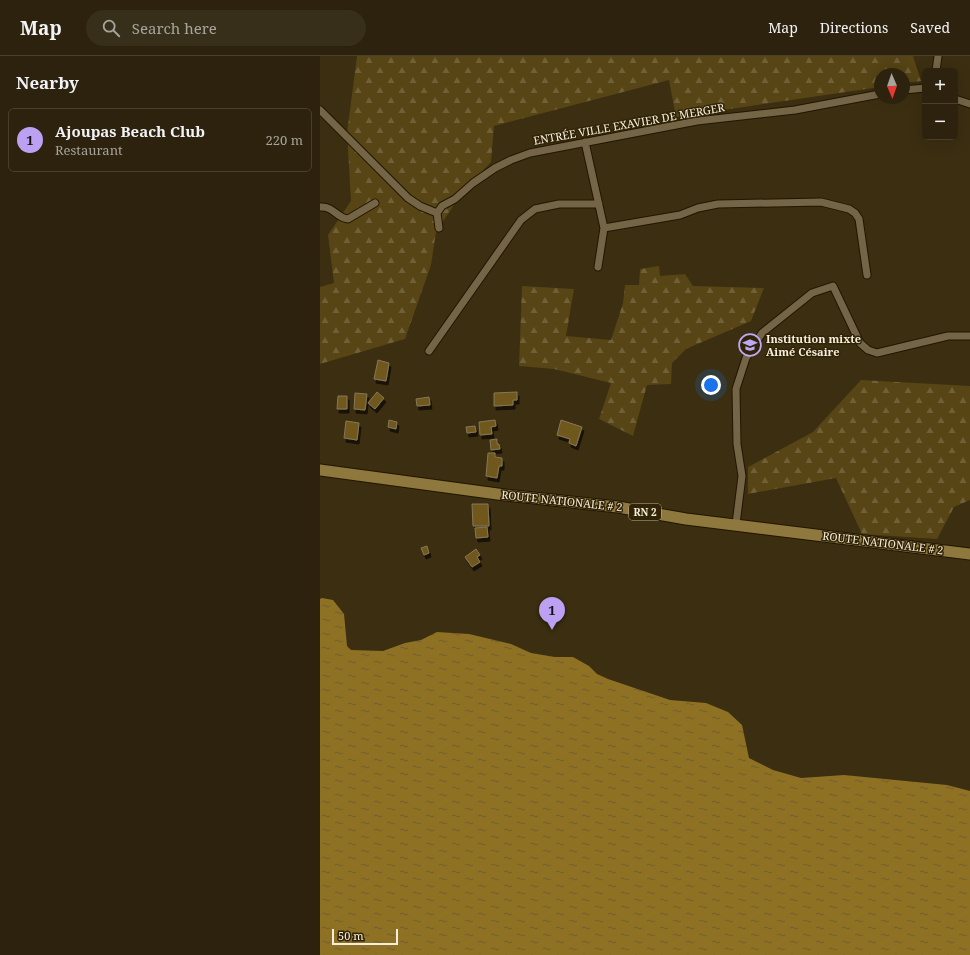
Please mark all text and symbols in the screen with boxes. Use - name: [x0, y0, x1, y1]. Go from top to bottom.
- search box: [86, 10, 366, 46]
- text: Map: [20, 15, 62, 41]
- icon: search: [100, 17, 122, 39]
- text: Search here: [132, 18, 217, 38]
- text: Map: [768, 18, 798, 37]
- text: Directions: [820, 18, 888, 37]
- text: Saved: [910, 18, 950, 37]
- north arrow: [874, 68, 910, 104]
- map controls: [922, 68, 958, 140]
- button: +: [922, 68, 958, 104]
- text: Nearby: [16, 71, 79, 94]
- street label: ENTRÉE VILLE EXAVIER DE MERGER: [532, 99, 726, 148]
- button: −: [922, 104, 958, 140]
- text: Ajoupas Beach Club: [55, 121, 205, 141]
- text: 1: [26, 131, 34, 149]
- text: 220 m: [266, 131, 303, 149]
- text: Restaurant: [55, 141, 123, 159]
- place label: Institution mixte Aimé Césaire: [766, 331, 861, 359]
- school or university icon: Institution mixte Aimé Césaire: [737, 332, 763, 358]
- your location: [701, 375, 721, 395]
- street label: ROUTE NATIONALE # 2: [501, 487, 623, 514]
- road number: RN 2: [629, 504, 661, 520]
- street label: ROUTE NATIONALE # 2: [822, 528, 944, 557]
- pin: 1: [539, 597, 565, 630]
- scale bar: [332, 927, 398, 946]
- text: 50 m: [338, 928, 364, 943]

